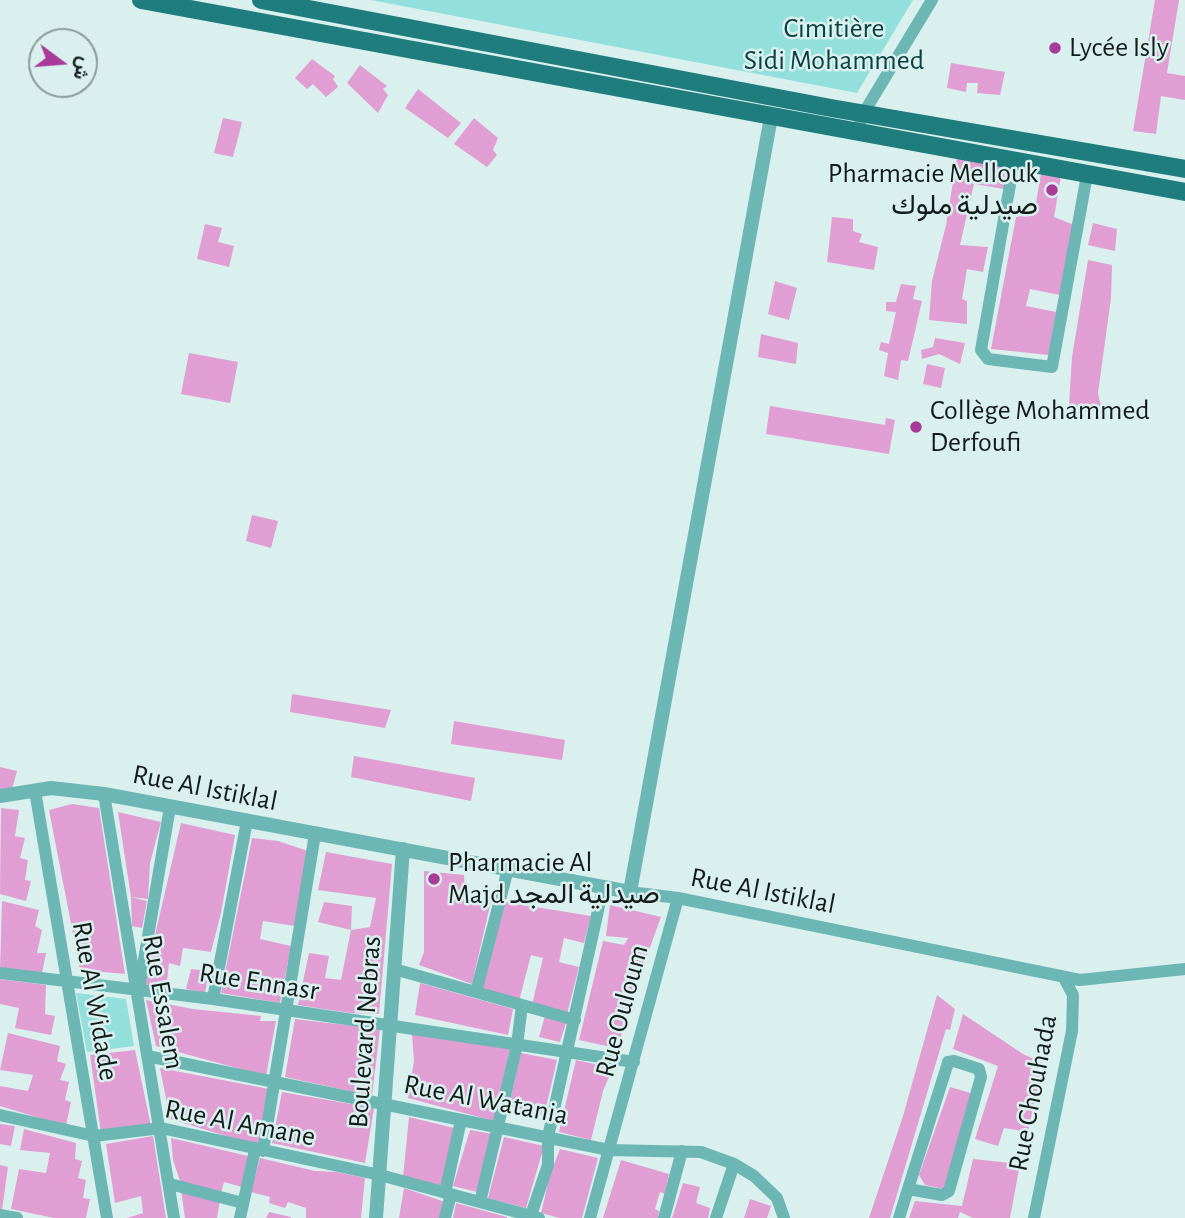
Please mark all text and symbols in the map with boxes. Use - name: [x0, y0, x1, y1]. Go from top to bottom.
- park label: Cimitière Sidi Mohammed: [744, 12, 924, 78]
- north arrow: [28, 28, 98, 98]
- place label: Lycée Isly: [1069, 31, 1169, 65]
- marker: Lycée Isly: [1047, 40, 1063, 56]
- text: ش: [69, 55, 94, 82]
- place label: Pharmacie Mellouk صيدلية ملوك: [828, 157, 1038, 223]
- marker: Pharmacie Mellouk صيدلية ملوك: [1044, 182, 1060, 198]
- place label: Collège Mohammed Derfoufi: [930, 394, 1150, 460]
- marker: Collège Mohammed Derfoufi: [908, 419, 924, 435]
- street label: Rue Al Istiklal: [130, 757, 280, 819]
- place label: Pharmacie Al Majd صيدلية المجد: [448, 846, 660, 912]
- street label: Rue Al Istiklal: [688, 860, 838, 922]
- marker: Pharmacie Al Majd صيدلية المجد: [426, 871, 442, 887]
- street label: Rue Al Widade: [64, 919, 126, 1083]
- street label: Rue Essalem: [135, 932, 191, 1072]
- street label: Boulevard Nebras: [342, 935, 388, 1129]
- street label: Rue Ouloum: [588, 941, 656, 1081]
- street label: Rue Ennasr: [197, 956, 321, 1008]
- street label: Rue Chouhada: [1001, 1012, 1065, 1174]
- street label: Rue Al Watania: [401, 1068, 571, 1132]
- street label: Rue Al Amane: [162, 1092, 318, 1154]

